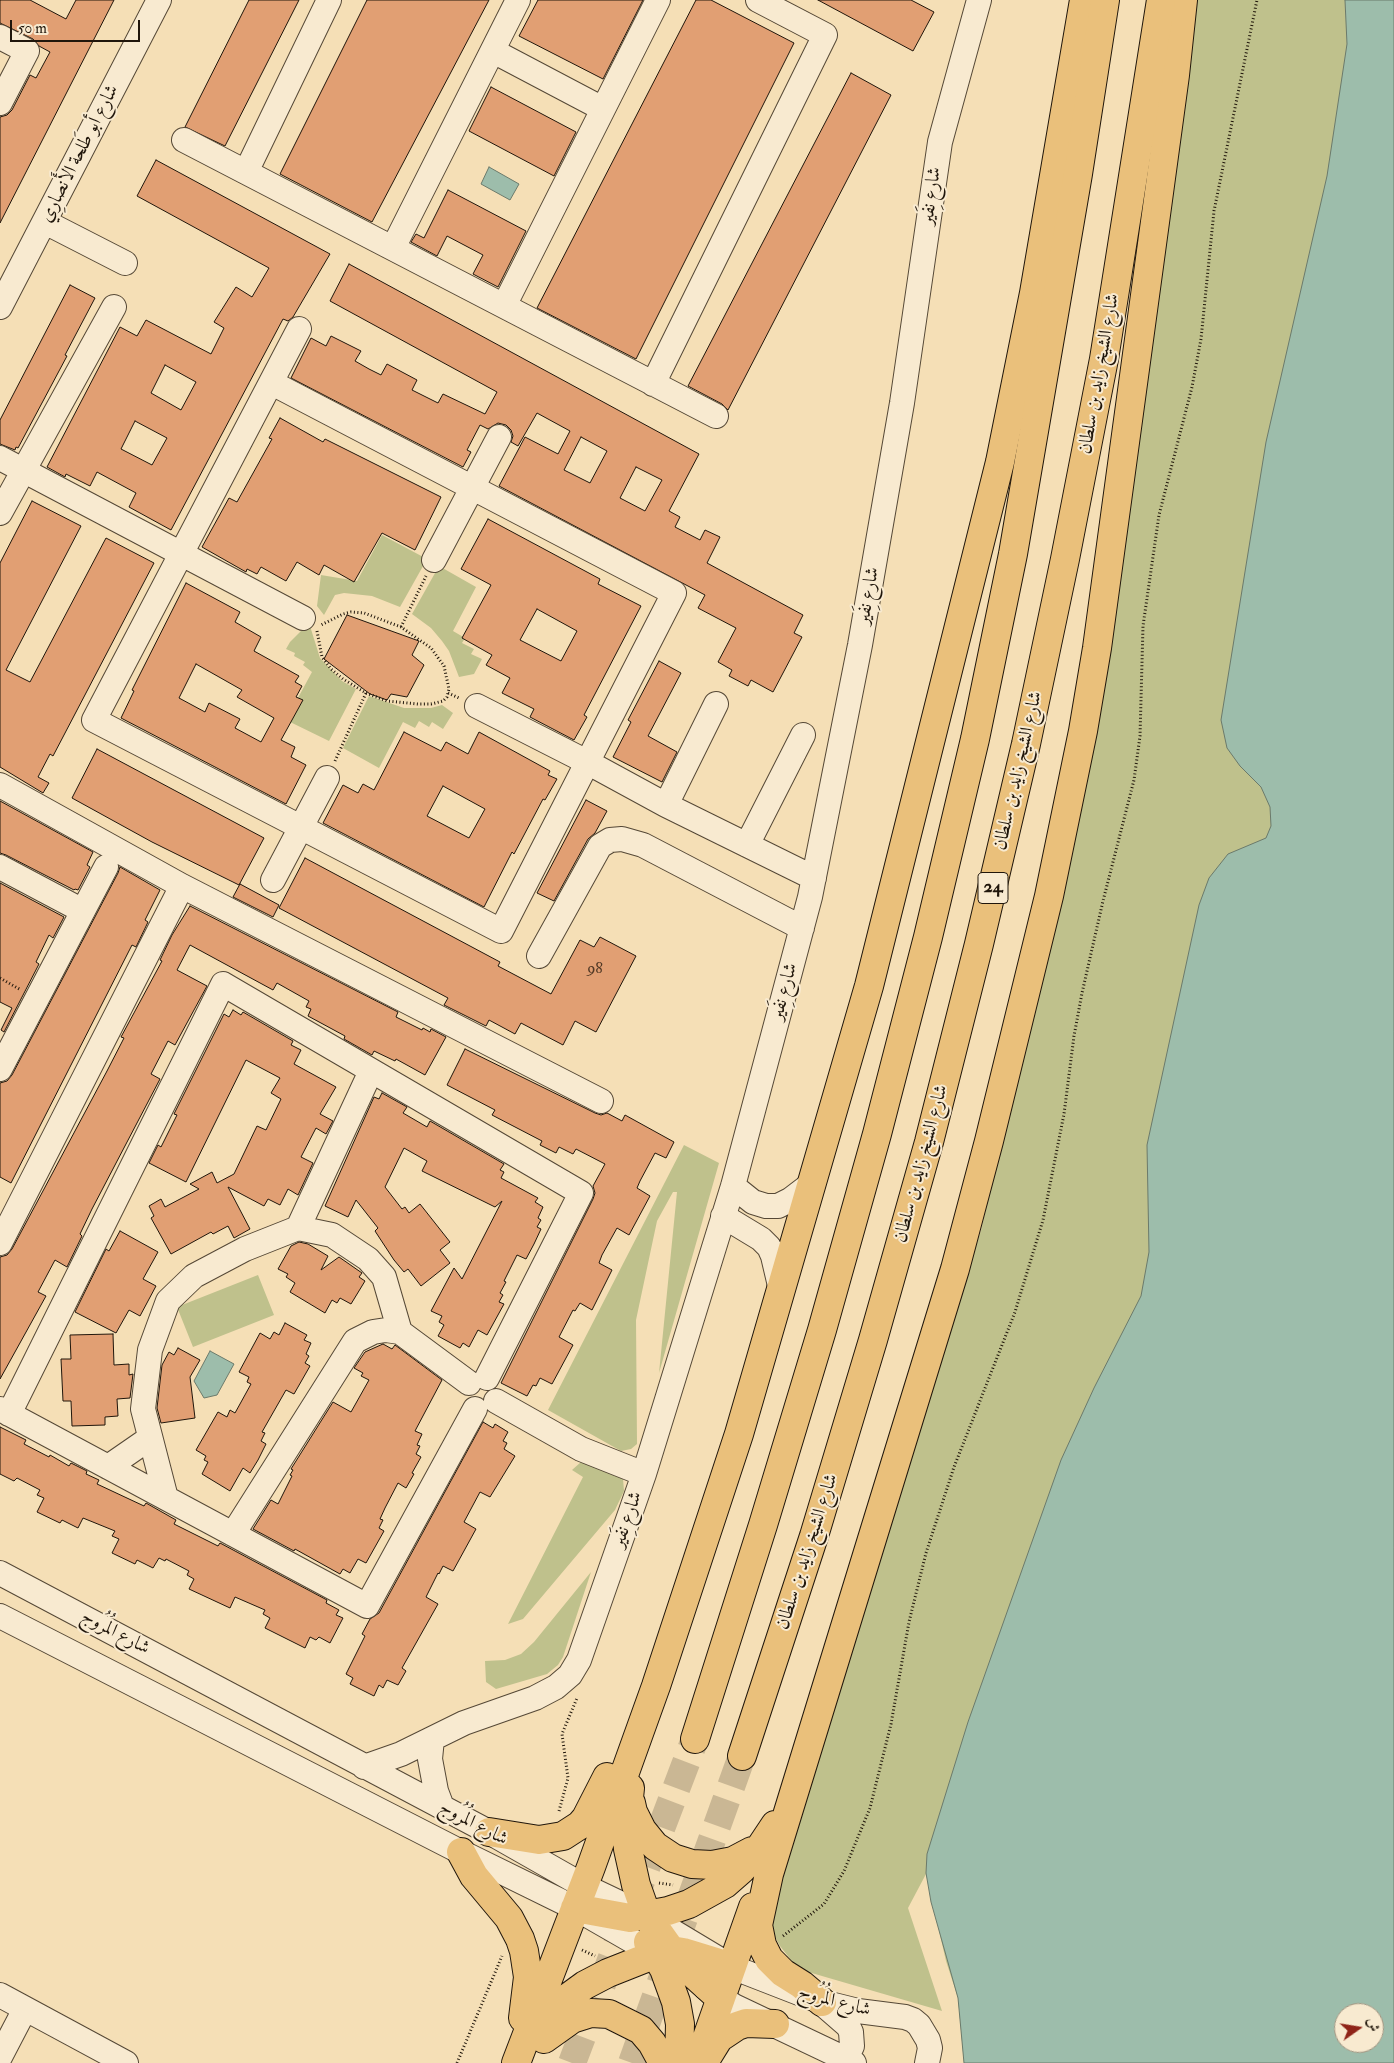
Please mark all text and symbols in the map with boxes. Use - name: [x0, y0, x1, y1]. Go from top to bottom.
- scale bar: [12, 10, 142, 42]
- text: 50 m: [18, 19, 47, 38]
- street label: شارع أبو طَلحة الأَنصارِي: [35, 81, 125, 227]
- street label: شارع نِفَير: [917, 166, 947, 226]
- street label: شارع الشيخ زايد بن سلطان: [1075, 292, 1125, 456]
- street label: شارع نِفَير: [853, 565, 885, 627]
- street label: شارع الشيخ زايد بن سلطان: [990, 689, 1048, 853]
- road number: 24: [978, 872, 1008, 904]
- house number: 98: [587, 960, 603, 980]
- street label: شارع نِفَير: [766, 961, 804, 1023]
- street label: شارع الشيخ زايد بن سلطان: [890, 1083, 954, 1245]
- street label: شارع الشيخ زايد بن سلطان: [772, 1471, 844, 1633]
- street label: شارع نِفَير: [608, 1489, 648, 1551]
- street label: شارع المُرُوج: [77, 1605, 153, 1661]
- street label: شارع المُرُوج: [435, 1796, 511, 1852]
- street label: شارع المُرُوج: [795, 1981, 873, 2023]
- north arrow: [1334, 2003, 1384, 2053]
- text: ش: [1363, 2016, 1383, 2033]

